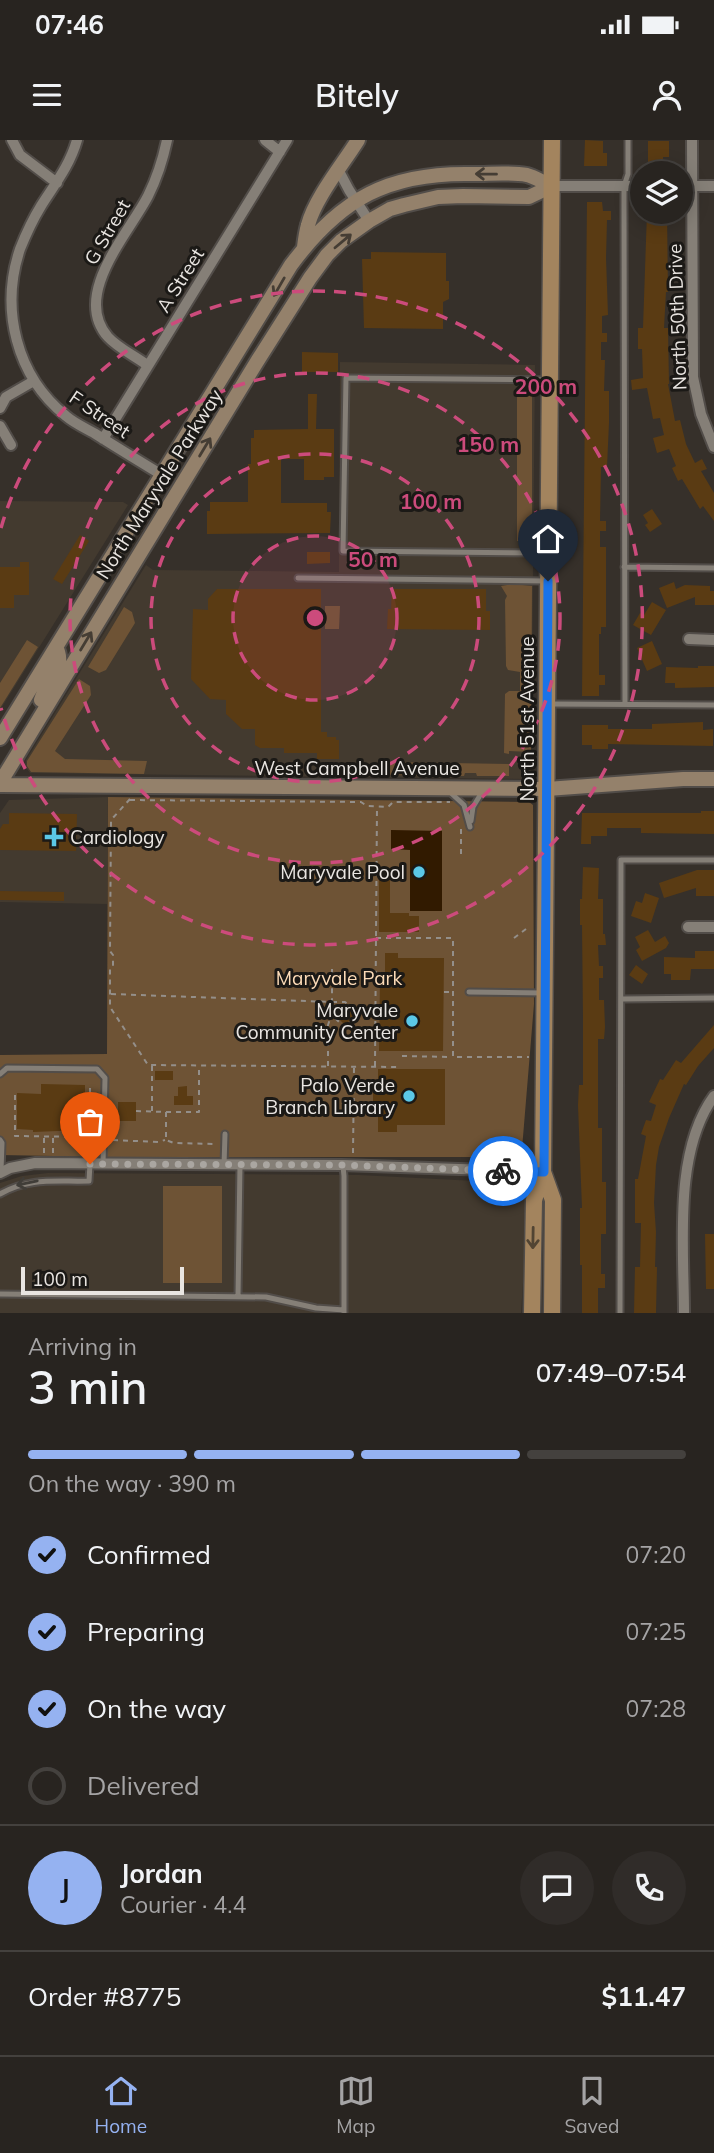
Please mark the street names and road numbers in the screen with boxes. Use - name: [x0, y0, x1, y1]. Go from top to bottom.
- street label: G Street: [79, 195, 135, 269]
- street label: A Street: [151, 243, 209, 317]
- street label: North 50th Drive: [662, 243, 692, 391]
- street label: F Street: [65, 385, 135, 443]
- street label: North Maryvale Parkway: [91, 385, 227, 583]
- street label: North 51st Avenue: [515, 636, 539, 802]
- street label: West Campbell Avenue: [254, 756, 460, 780]

